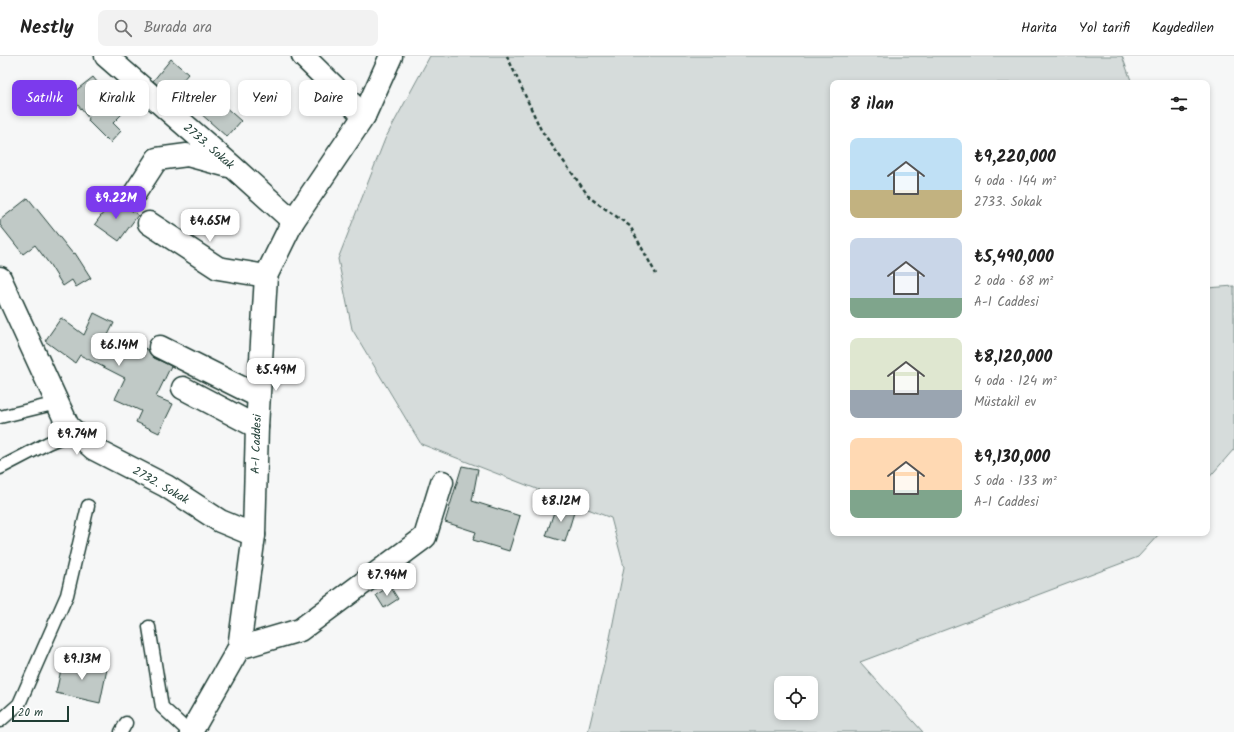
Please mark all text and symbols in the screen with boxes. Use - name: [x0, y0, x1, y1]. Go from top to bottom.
- search box: [98, 10, 378, 46]
- text: Nestly: [20, 13, 74, 43]
- text: Burada ara: [144, 16, 212, 40]
- icon: search: [112, 17, 134, 39]
- text: Harita: [1021, 17, 1057, 39]
- text: Yol tarifi: [1079, 17, 1130, 39]
- text: Kaydedilen: [1152, 17, 1214, 39]
- chip: Satılık: [12, 80, 77, 116]
- chip: Kiralık: [85, 80, 149, 116]
- chip: Filtreler: [157, 80, 230, 116]
- chip: Yeni: [238, 80, 291, 116]
- chip: Daire: [299, 80, 357, 116]
- text: 8 ilan: [850, 91, 894, 118]
- icon: filters: [1168, 93, 1190, 115]
- street label: 2733. Sokak: [179, 119, 239, 174]
- text: ₺9,220,000: [974, 144, 1056, 171]
- icon: home: [882, 154, 930, 202]
- text: 4 oda · 144 m²: [974, 171, 1056, 192]
- pin: ₺9.22M: [83, 186, 149, 220]
- text: ₺9.22M: [95, 188, 137, 209]
- text: 2733. Sokak: [974, 192, 1042, 213]
- pin: ₺4.65M: [177, 209, 243, 243]
- text: ₺4.65M: [190, 211, 230, 232]
- text: ₺5,490,000: [974, 244, 1054, 271]
- icon: home: [882, 254, 930, 302]
- text: 2 oda · 68 m²: [974, 271, 1053, 292]
- text: A-1 Caddesi: [974, 292, 1039, 313]
- pin: ₺6.14M: [86, 333, 152, 367]
- text: ₺6.14M: [100, 335, 138, 356]
- text: ₺8,120,000: [974, 344, 1052, 371]
- icon: home: [882, 354, 930, 402]
- pin: ₺5.49M: [243, 358, 309, 392]
- text: ₺5.49M: [256, 360, 296, 381]
- text: 4 oda · 124 m²: [974, 371, 1057, 392]
- text: Müstakil ev: [974, 392, 1036, 413]
- street label: A-1 Caddesi: [246, 413, 267, 474]
- pin: ₺9.74M: [44, 422, 110, 456]
- text: ₺9.74M: [57, 424, 97, 445]
- text: ₺9,130,000: [974, 444, 1050, 471]
- icon: home: [882, 454, 930, 502]
- street label: 2732. Sokak: [129, 462, 193, 510]
- text: 5 oda · 133 m²: [974, 471, 1057, 492]
- pin: ₺8.12M: [528, 489, 594, 523]
- text: ₺8.12M: [541, 491, 581, 512]
- text: A-1 Caddesi: [974, 492, 1039, 513]
- pin: ₺7.94M: [354, 563, 420, 597]
- text: ₺7.94M: [367, 565, 407, 586]
- pin: ₺9.13M: [49, 647, 115, 681]
- text: ₺9.13M: [63, 649, 101, 670]
- map controls: [774, 676, 818, 720]
- button: locate: [774, 676, 818, 720]
- scale bar: [12, 704, 69, 723]
- text: 20 m: [18, 704, 43, 722]

